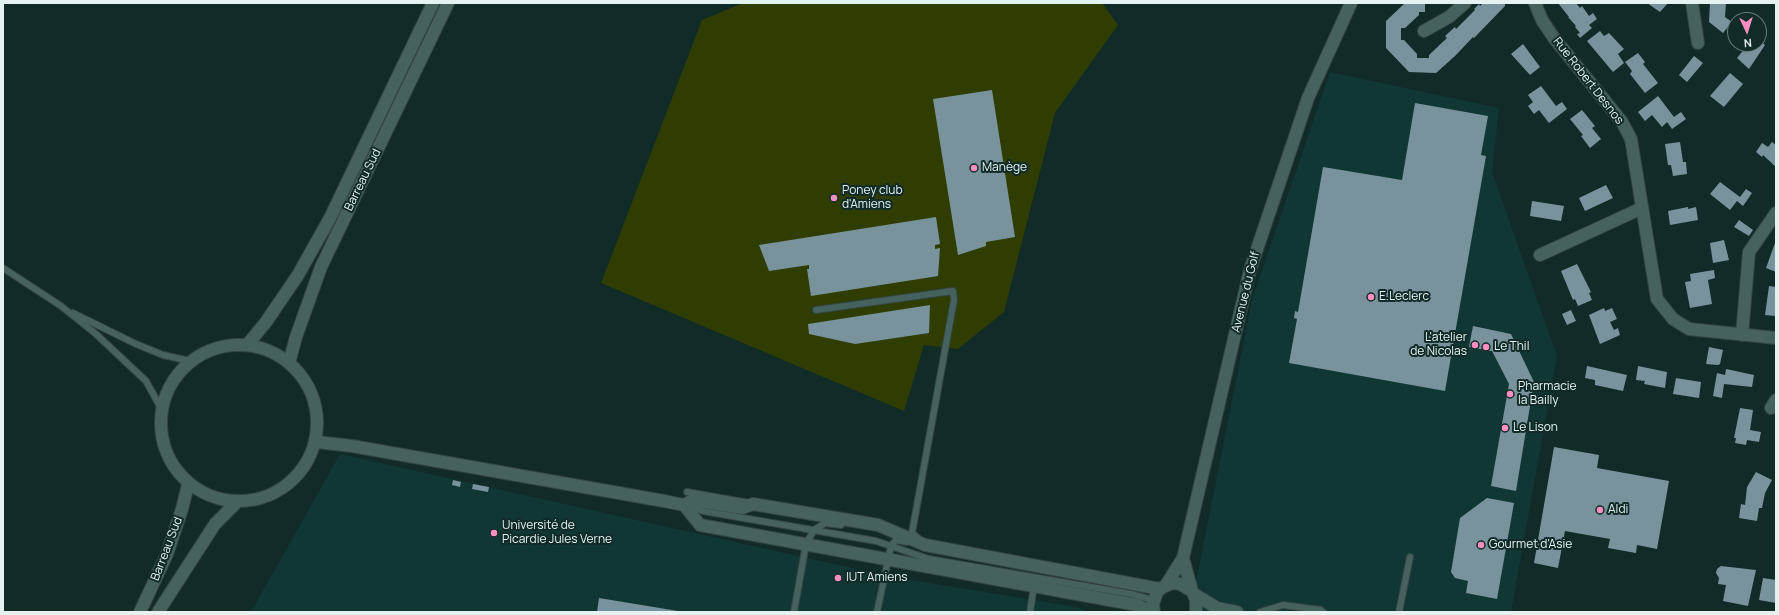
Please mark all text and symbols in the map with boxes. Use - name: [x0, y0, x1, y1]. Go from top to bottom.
- north arrow: [1727, 12, 1767, 52]
- street label: Rue Robert Desnos: [1550, 35, 1626, 127]
- text: N: [1743, 36, 1752, 51]
- street label: Barreau Sud: [342, 147, 384, 213]
- place label: Manège: [982, 161, 1027, 175]
- marker: Manège: [969, 163, 979, 173]
- place label: Poney club d'Amiens: [842, 184, 903, 212]
- marker: Poney club d'Amiens: [829, 193, 839, 203]
- street label: Avenue du Golf: [1229, 250, 1263, 334]
- place label: E.Leclerc: [1379, 290, 1429, 304]
- marker: E.Leclerc: [1366, 292, 1376, 302]
- place label: L'atelier de Nicolas: [1410, 331, 1467, 359]
- marker: L'atelier de Nicolas: [1470, 340, 1480, 350]
- place label: Le Thil: [1494, 340, 1529, 354]
- marker: Le Thil: [1481, 342, 1491, 352]
- place label: Pharmacie la Bailly: [1518, 380, 1576, 408]
- marker: Pharmacie la Bailly: [1505, 389, 1515, 399]
- place label: Le Lison: [1513, 421, 1558, 435]
- marker: Le Lison: [1500, 423, 1510, 433]
- place label: Aldi: [1608, 503, 1628, 517]
- marker: Aldi: [1595, 505, 1605, 515]
- street label: Barreau Sud: [148, 515, 186, 583]
- place label: Université de Picardie Jules Verne: [502, 519, 612, 547]
- marker: Université de Picardie Jules Verne: [489, 528, 499, 538]
- place label: Gourmet d'Asie: [1489, 538, 1572, 552]
- marker: Gourmet d'Asie: [1476, 540, 1486, 550]
- place label: IUT Amiens: [846, 571, 908, 585]
- marker: IUT Amiens: [833, 573, 843, 583]

